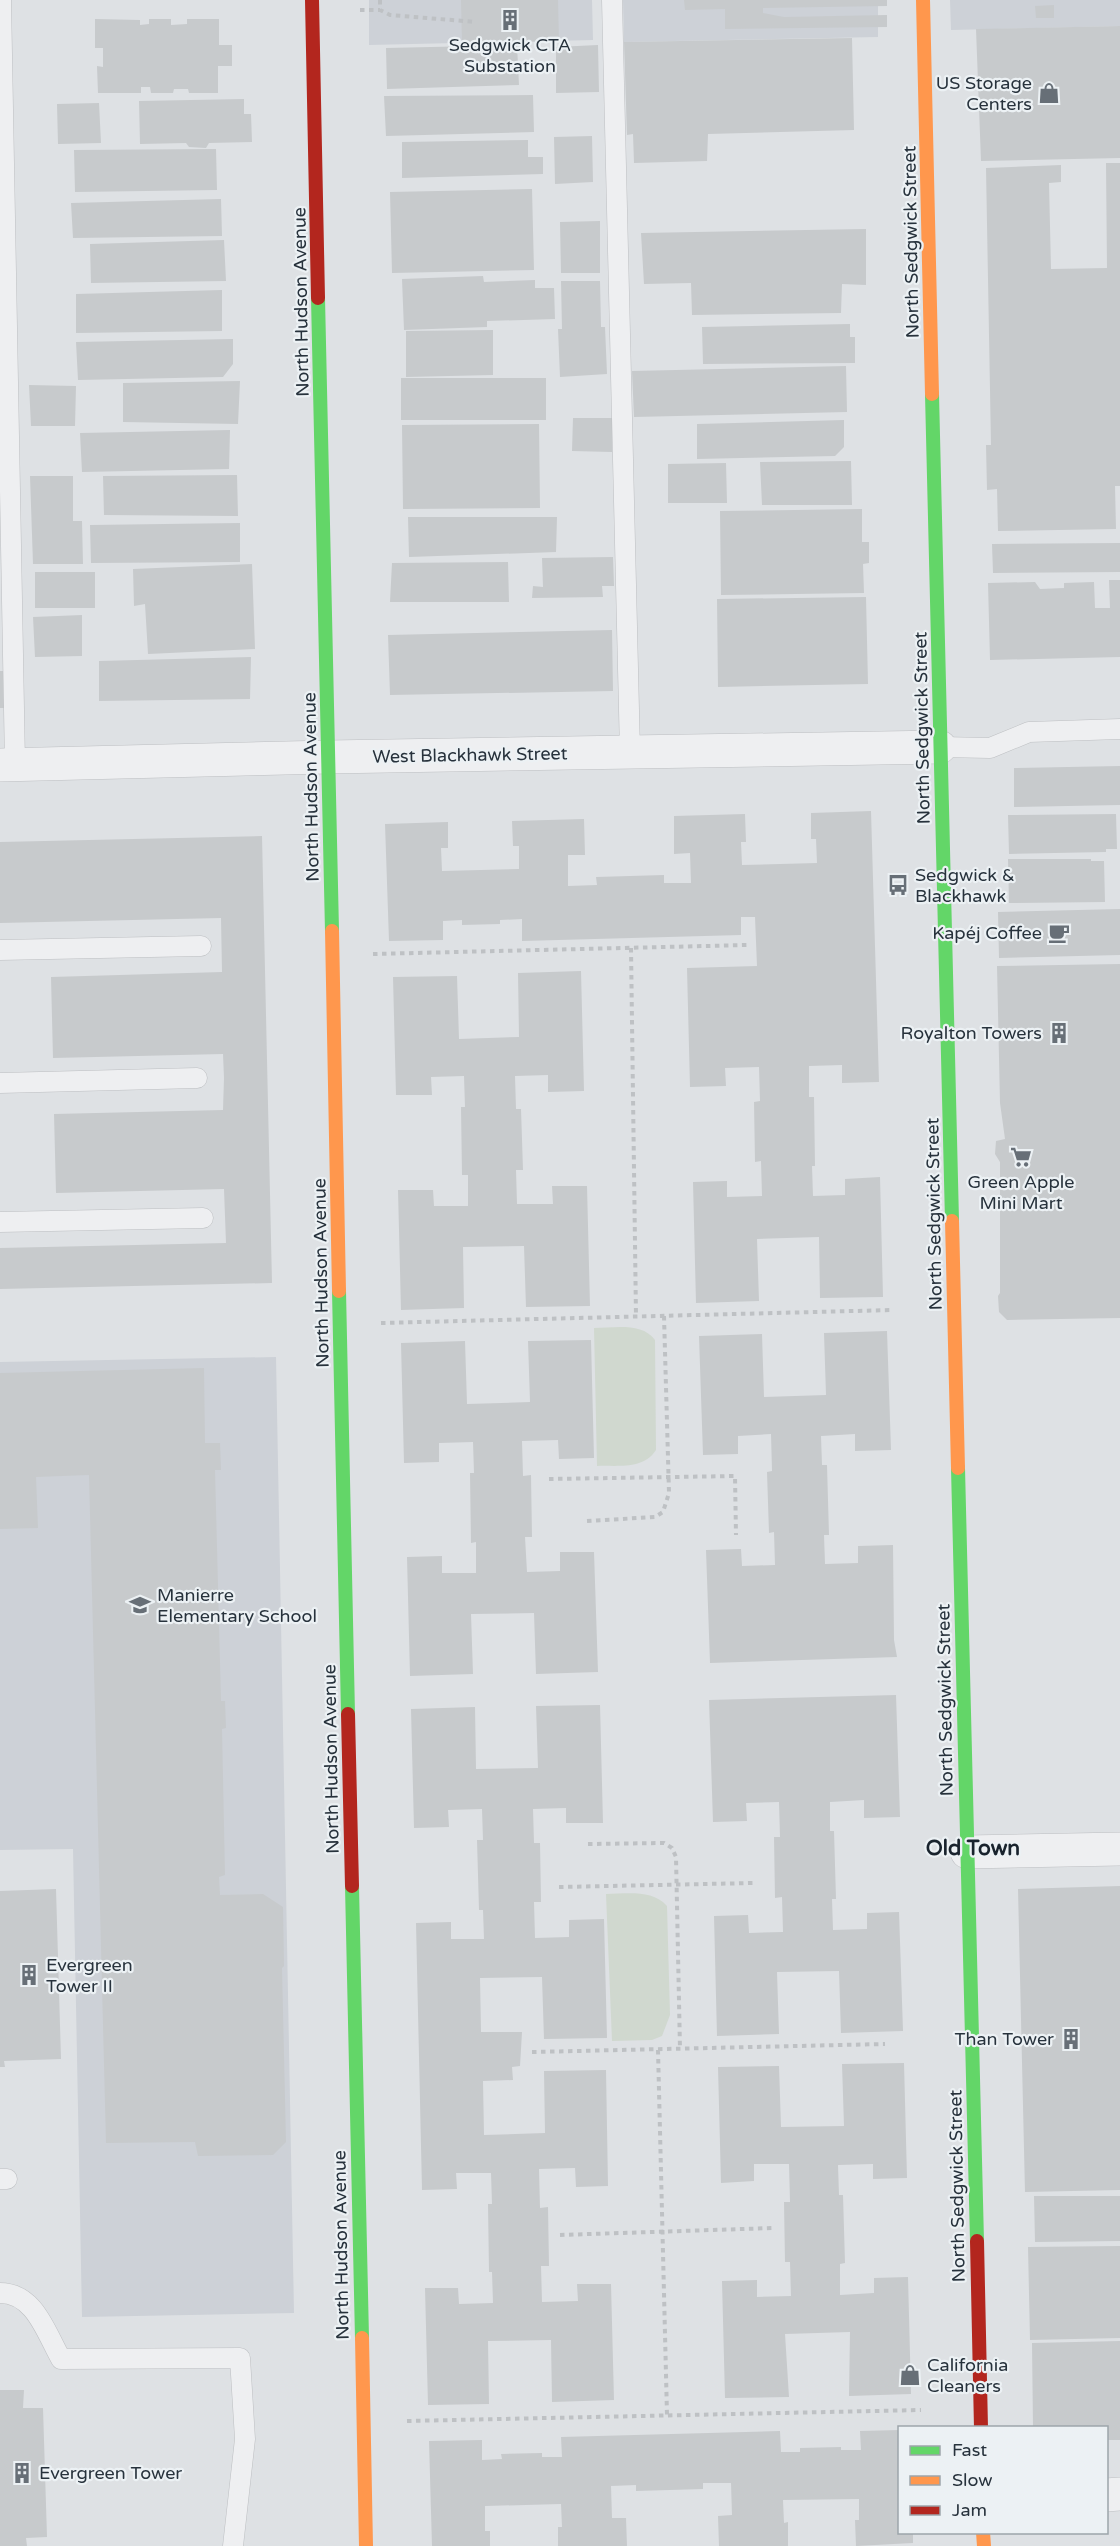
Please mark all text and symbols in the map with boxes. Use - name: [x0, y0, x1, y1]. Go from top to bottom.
- building icon: Sedgwick CTA Substation: [498, 8, 522, 32]
- place label: Sedgwick CTA Substation: [449, 34, 571, 77]
- place label: US Storage Centers: [936, 72, 1032, 115]
- shop icon: US Storage Centers: [1037, 81, 1061, 105]
- street label: North Sedgwick Street: [898, 145, 924, 339]
- street label: North Hudson Avenue: [288, 207, 314, 397]
- street label: North Sedgwick Street: [909, 631, 935, 825]
- street label: North Hudson Avenue: [298, 692, 324, 882]
- street label: West Blackhawk Street: [372, 742, 568, 768]
- place label: Sedgwick & Blackhawk: [915, 864, 1015, 907]
- bus stop icon: Sedgwick & Blackhawk: [886, 873, 910, 897]
- cafe icon: Kapéj Coffee: [1047, 921, 1071, 945]
- place label: Kapéj Coffee: [932, 922, 1042, 944]
- building icon: Royalton Towers: [1047, 1021, 1071, 1045]
- place label: Royalton Towers: [900, 1022, 1042, 1044]
- street label: North Sedgwick Street: [921, 1117, 947, 1311]
- supermarket icon: Green Apple Mini Mart: [1009, 1145, 1033, 1169]
- place label: Green Apple Mini Mart: [968, 1171, 1074, 1214]
- street label: North Hudson Avenue: [308, 1178, 334, 1368]
- place label: Manierre Elementary School: [157, 1584, 317, 1627]
- school or university icon: Manierre Elementary School: [128, 1593, 152, 1617]
- street label: North Sedgwick Street: [932, 1603, 958, 1797]
- street label: North Hudson Avenue: [318, 1664, 344, 1854]
- district label: Old Town: [926, 1836, 1020, 1861]
- place label: Evergreen Tower II: [46, 1954, 133, 1997]
- building icon: Evergreen Tower II: [17, 1963, 41, 1987]
- building icon: Than Tower: [1059, 2027, 1083, 2051]
- place label: Than Tower: [955, 2028, 1054, 2050]
- street label: North Sedgwick Street: [944, 2089, 970, 2283]
- street label: North Hudson Avenue: [328, 2150, 354, 2340]
- place label: California Cleaners: [927, 2354, 1008, 2397]
- shop icon: California Cleaners: [898, 2363, 922, 2387]
- legend: [898, 2426, 1108, 2534]
- text: Fast: [952, 2439, 987, 2461]
- building icon: Evergreen Tower: [10, 2461, 34, 2485]
- place label: Evergreen Tower: [39, 2462, 182, 2484]
- text: Slow: [952, 2469, 993, 2491]
- text: Jam: [952, 2499, 987, 2521]

